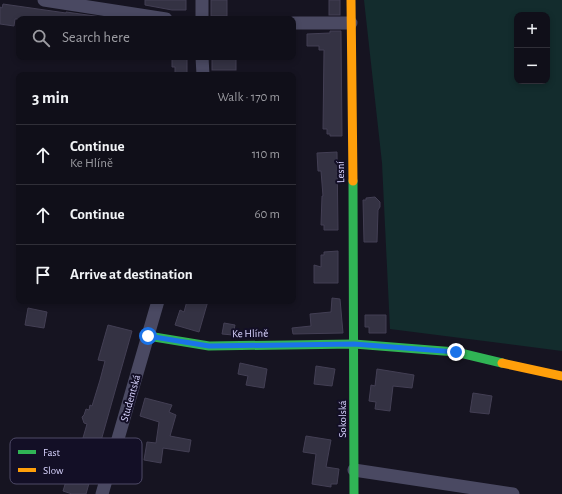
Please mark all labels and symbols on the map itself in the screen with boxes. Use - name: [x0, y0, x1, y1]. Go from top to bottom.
- street label: Lesní: [335, 161, 346, 183]
- route start: [139, 327, 157, 345]
- street label: Ke Hlíně: [232, 328, 268, 339]
- route end: [447, 343, 465, 361]
- street label: Studentská: [119, 373, 142, 423]
- street label: Sokolská: [337, 400, 348, 438]
- legend: [10, 438, 142, 484]
- text: Fast: [43, 447, 61, 458]
- text: Slow: [43, 465, 64, 476]

